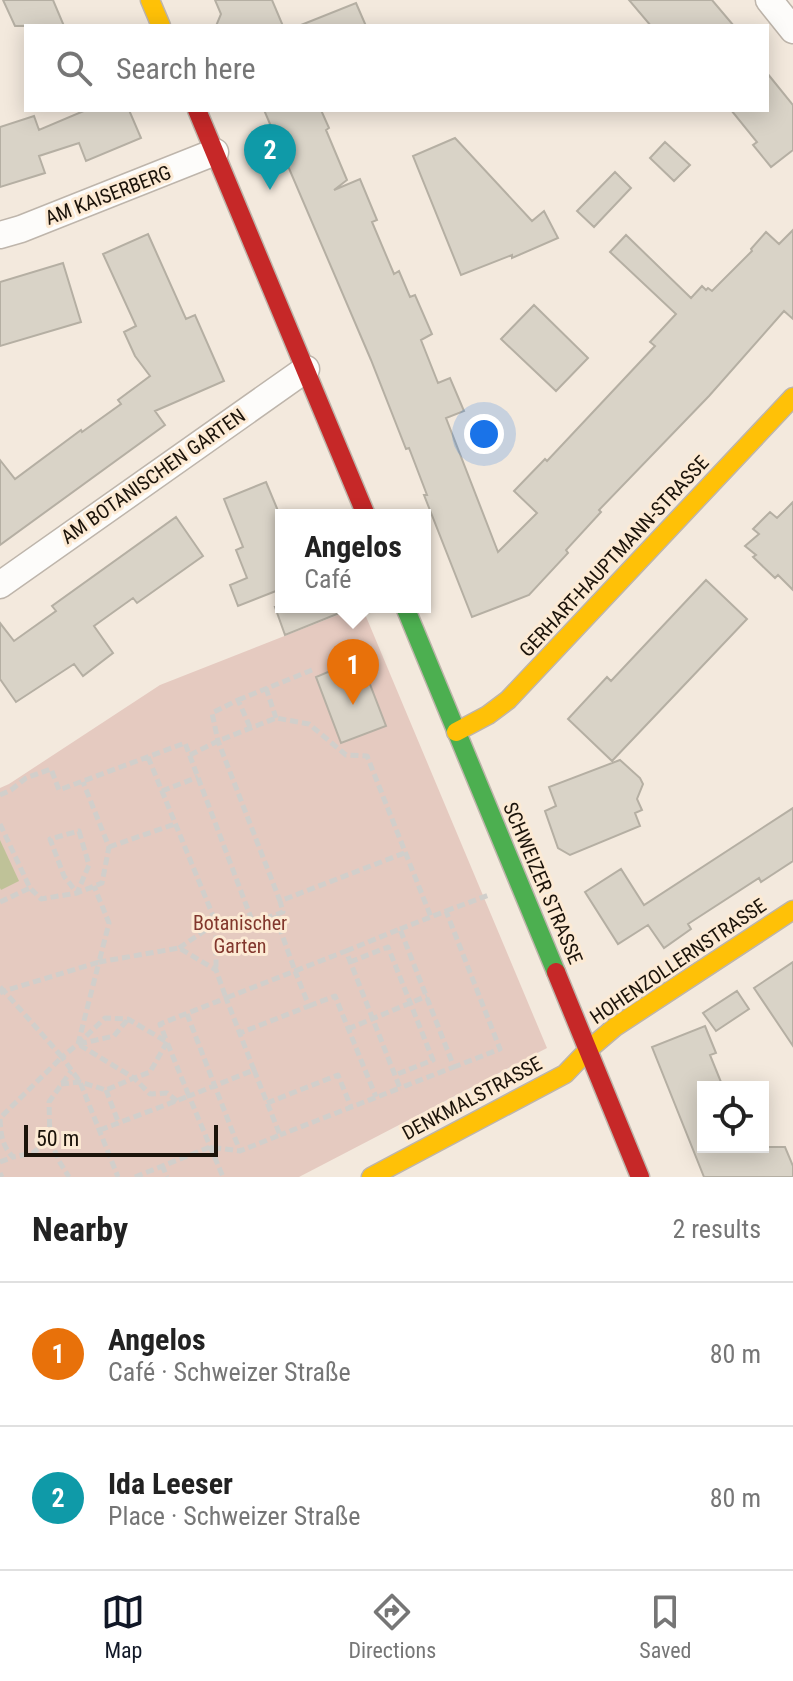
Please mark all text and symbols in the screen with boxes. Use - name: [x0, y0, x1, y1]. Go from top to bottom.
- search box: [24, 24, 769, 112]
- icon: search: [52, 46, 96, 90]
- text: Search here: [116, 51, 256, 86]
- pin: 2: [244, 124, 296, 190]
- street label: AM KAISERBERG: [42, 160, 174, 230]
- street label: AM BOTANISCHEN GARTEN: [56, 403, 250, 549]
- your location: [464, 414, 504, 454]
- street label: GERHART-HAUPTMANN-STRASSE: [514, 450, 714, 662]
- popup: [275, 509, 431, 613]
- text: Angelos: [304, 529, 402, 564]
- text: Café: [304, 564, 352, 594]
- pin: 1: [327, 639, 379, 705]
- street label: SCHWEIZER STRASSE: [498, 798, 588, 968]
- street label: HOHENZOLLERNSTRASSE: [585, 893, 771, 1029]
- park label: Botanischer Garten: [193, 911, 287, 958]
- street label: DENKMALSTRASSE: [398, 1051, 546, 1145]
- map controls: [697, 1081, 769, 1153]
- button: locate: [697, 1081, 769, 1153]
- scale bar: [24, 1121, 218, 1157]
- text: 50 m: [36, 1126, 79, 1151]
- text: Nearby: [32, 1209, 128, 1249]
- text: 2 results: [672, 1214, 761, 1244]
- text: Angelos: [108, 1322, 206, 1357]
- text: 1: [51, 1339, 65, 1369]
- text: 80 m: [710, 1339, 761, 1369]
- text: Café · Schweizer Straße: [108, 1357, 351, 1387]
- text: Ida Leeser: [108, 1466, 233, 1501]
- text: 2: [51, 1483, 65, 1513]
- text: 80 m: [710, 1483, 761, 1513]
- text: Place · Schweizer Straße: [108, 1501, 360, 1531]
- tab: Map: [101, 1590, 145, 1663]
- tab: Directions: [348, 1590, 436, 1663]
- tab: Saved: [639, 1590, 692, 1663]

